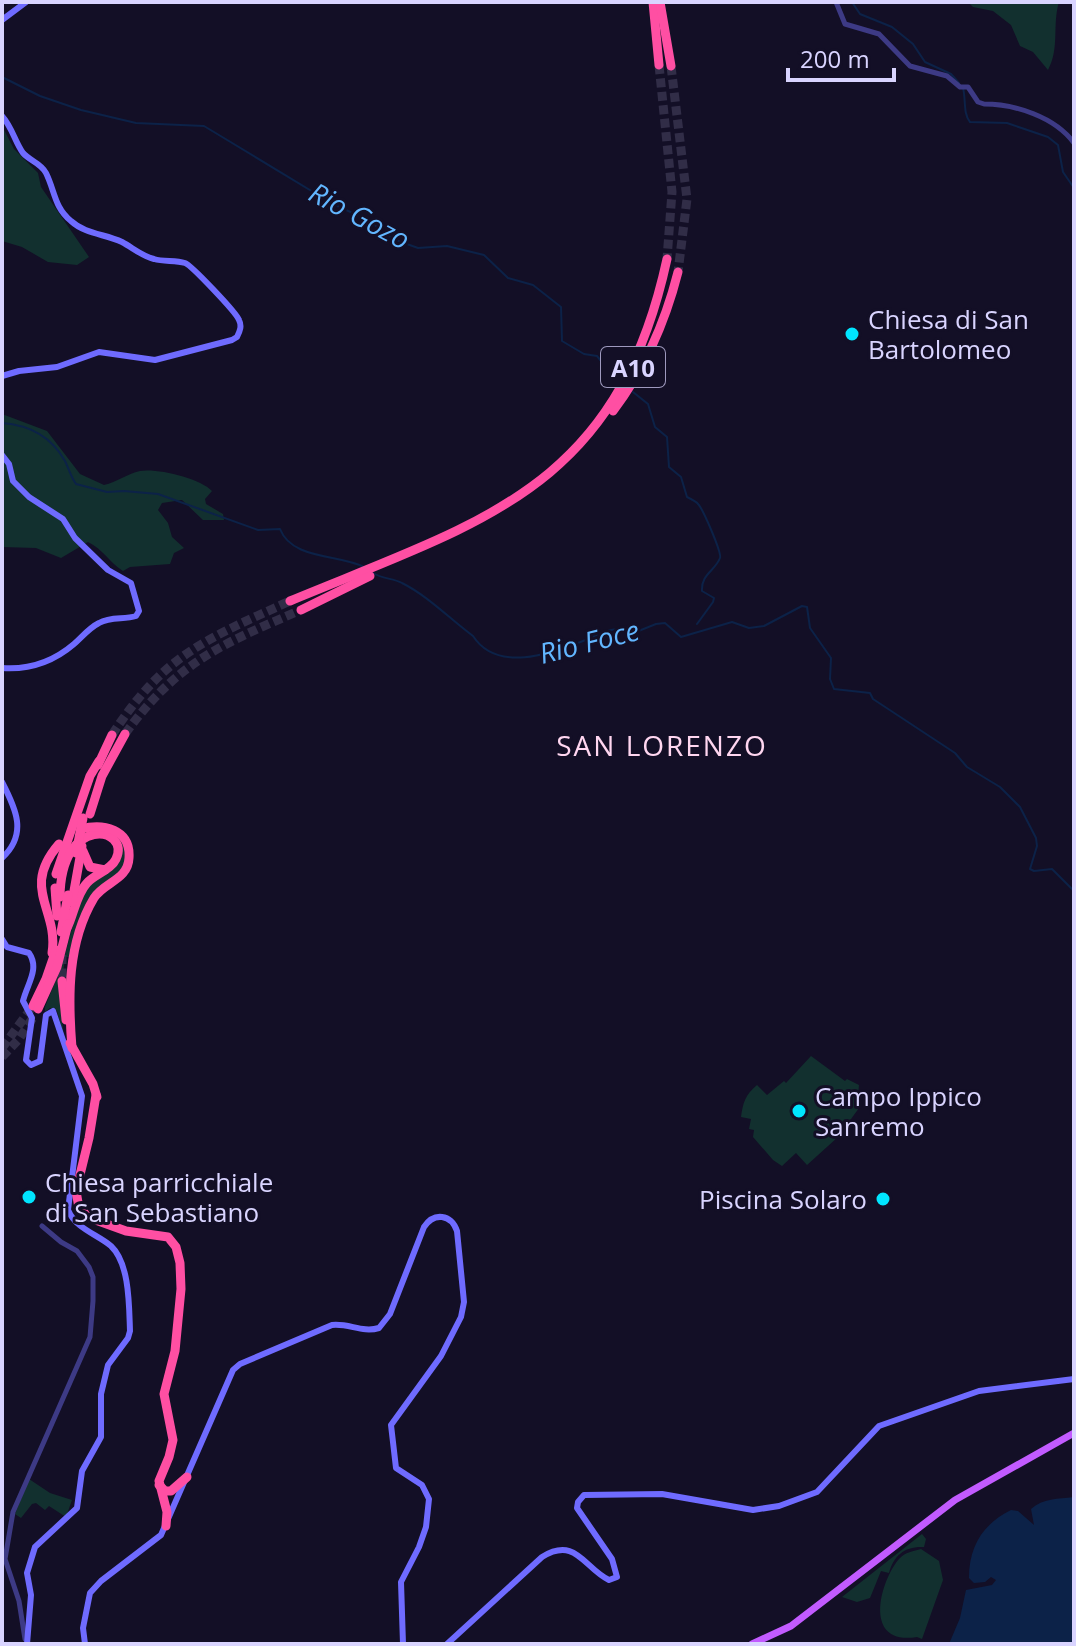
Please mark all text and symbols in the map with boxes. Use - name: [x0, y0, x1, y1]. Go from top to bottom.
- scale bar: [788, 32, 894, 82]
- text: 200 m: [800, 42, 870, 75]
- water label: Rio Gozo: [303, 173, 417, 257]
- place label: Chiesa di San Bartolomeo: [868, 301, 1029, 367]
- marker: Chiesa di San Bartolomeo: [843, 325, 861, 343]
- road number: A10: [601, 347, 665, 387]
- water label: Rio Foce: [535, 610, 643, 672]
- district label: SAN LORENZO: [556, 726, 768, 764]
- place label: Campo Ippico Sanremo: [815, 1078, 982, 1144]
- marker: Campo Ippico Sanremo: [790, 1102, 808, 1120]
- place label: Chiesa parricchiale di San Sebastiano: [45, 1164, 273, 1230]
- place label: Piscina Solaro: [699, 1181, 867, 1217]
- marker: Chiesa parricchiale di San Sebastiano: [20, 1188, 38, 1206]
- marker: Piscina Solaro: [874, 1190, 892, 1208]

